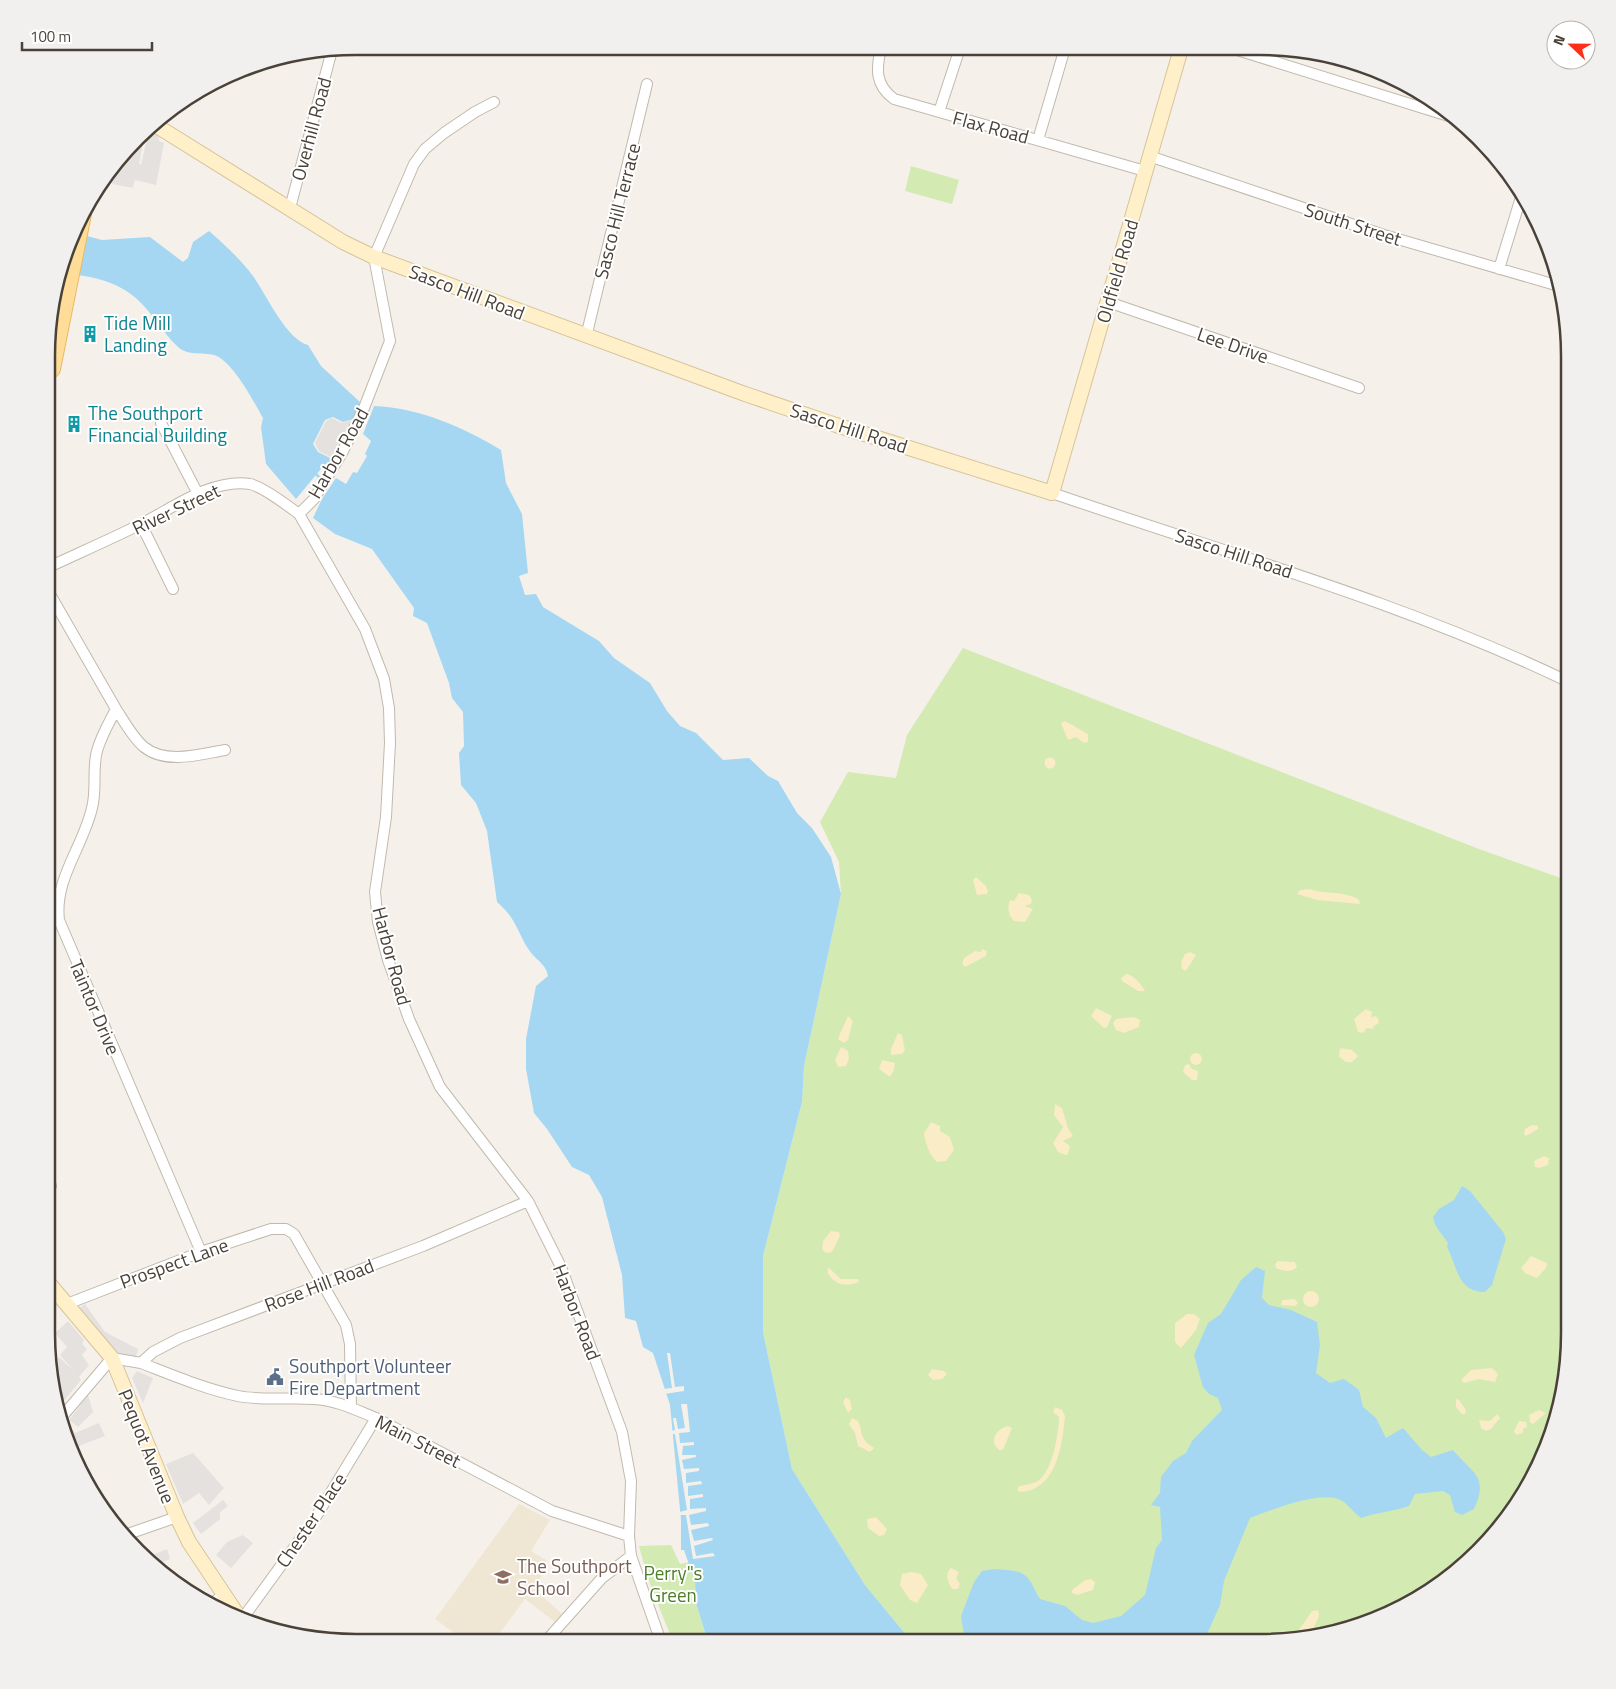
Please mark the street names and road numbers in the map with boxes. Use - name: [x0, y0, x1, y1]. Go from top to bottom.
- street label: Overhill Road: [283, 74, 338, 184]
- street label: Flax Road: [950, 102, 1032, 151]
- street label: Sasco Hill Terrace: [586, 140, 647, 282]
- street label: South Street: [1301, 194, 1406, 253]
- street label: Oldfield Road: [1088, 216, 1145, 326]
- street label: Sasco Hill Road: [405, 256, 529, 327]
- street label: Lee Drive: [1193, 319, 1273, 370]
- street label: Sasco Hill Road: [787, 395, 912, 460]
- street label: Harbor Road: [300, 402, 375, 504]
- street label: River Street: [127, 475, 225, 542]
- street label: Sasco Hill Road: [1172, 520, 1297, 585]
- street label: Harbor Road: [365, 903, 420, 1008]
- street label: Taintor Drive: [62, 955, 129, 1059]
- street label: Prospect Lane: [115, 1229, 232, 1296]
- street label: Rose Hill Road: [260, 1250, 378, 1319]
- street label: Harbor Road: [546, 1260, 609, 1364]
- street label: Pequot Avenue: [111, 1384, 184, 1507]
- street label: Main Street: [370, 1407, 467, 1475]
- street label: Chester Place: [268, 1466, 353, 1573]

